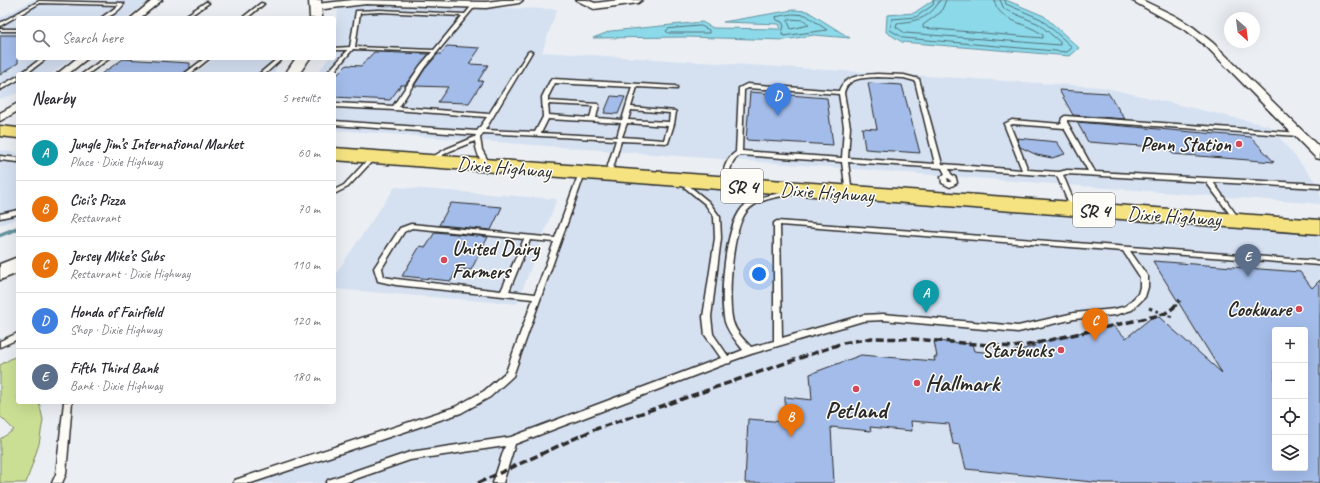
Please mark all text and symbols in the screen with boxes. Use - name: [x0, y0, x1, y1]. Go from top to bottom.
- north arrow: [1224, 12, 1260, 48]
- search box: [16, 16, 336, 60]
- icon: search: [30, 27, 52, 49]
- text: Search here: [62, 29, 123, 48]
- pin: D: [765, 83, 791, 116]
- text: Nearby: [32, 88, 75, 109]
- text: 5 results: [282, 90, 320, 106]
- place label: Penn Station: [1140, 132, 1232, 157]
- text: Jungle Jim’s International Market: [70, 135, 243, 154]
- marker: Penn Station: [1234, 139, 1244, 149]
- text: A: [42, 145, 48, 161]
- text: 60 m: [298, 145, 320, 161]
- street label: Dixie Highway: [456, 151, 553, 184]
- text: Place · Dixie Highway: [70, 154, 163, 170]
- road number: SR 4: [721, 169, 763, 203]
- street label: Dixie Highway: [779, 177, 876, 208]
- text: Cici’s Pizza: [70, 191, 125, 210]
- road number: SR 4: [1073, 193, 1115, 227]
- text: B: [42, 201, 48, 217]
- text: 70 m: [298, 201, 320, 217]
- street label: Dixie Highway: [1126, 201, 1223, 232]
- text: Restaurant: [70, 210, 120, 226]
- place label: United Dairy Farmers: [452, 236, 541, 284]
- pin: E: [1235, 244, 1261, 277]
- text: Jersey Mike’s Subs: [70, 247, 164, 266]
- marker: United Dairy Farmers: [439, 255, 449, 265]
- text: C: [42, 257, 48, 273]
- text: 110 m: [292, 257, 320, 273]
- your location: [749, 264, 769, 284]
- text: Restaurant · Dixie Highway: [70, 266, 190, 282]
- pin: A: [913, 280, 939, 313]
- place label: Cookware: [1227, 297, 1293, 322]
- text: Honda of Fairfield: [70, 303, 162, 322]
- marker: Cookware: [1294, 304, 1304, 314]
- pin: C: [1082, 308, 1108, 341]
- text: D: [41, 313, 49, 329]
- text: 120 m: [292, 313, 320, 329]
- text: Shop · Dixie Highway: [70, 322, 162, 338]
- map controls: [1272, 327, 1308, 471]
- button: +: [1272, 327, 1308, 363]
- place label: Starbucks: [982, 338, 1055, 363]
- marker: Starbucks: [1056, 345, 1066, 355]
- text: Fifth Third Bank: [70, 359, 158, 378]
- button: −: [1272, 363, 1308, 399]
- place label: Hallmark: [925, 368, 1001, 398]
- text: E: [42, 369, 48, 385]
- text: 180 m: [292, 369, 320, 385]
- text: Bank · Dixie Highway: [70, 378, 163, 394]
- marker: Hallmark: [912, 378, 922, 388]
- marker: Petland: [851, 384, 861, 394]
- place label: Petland: [825, 395, 891, 425]
- button: locate: [1272, 399, 1308, 435]
- pin: B: [778, 404, 804, 437]
- button: layers: [1272, 435, 1308, 471]

